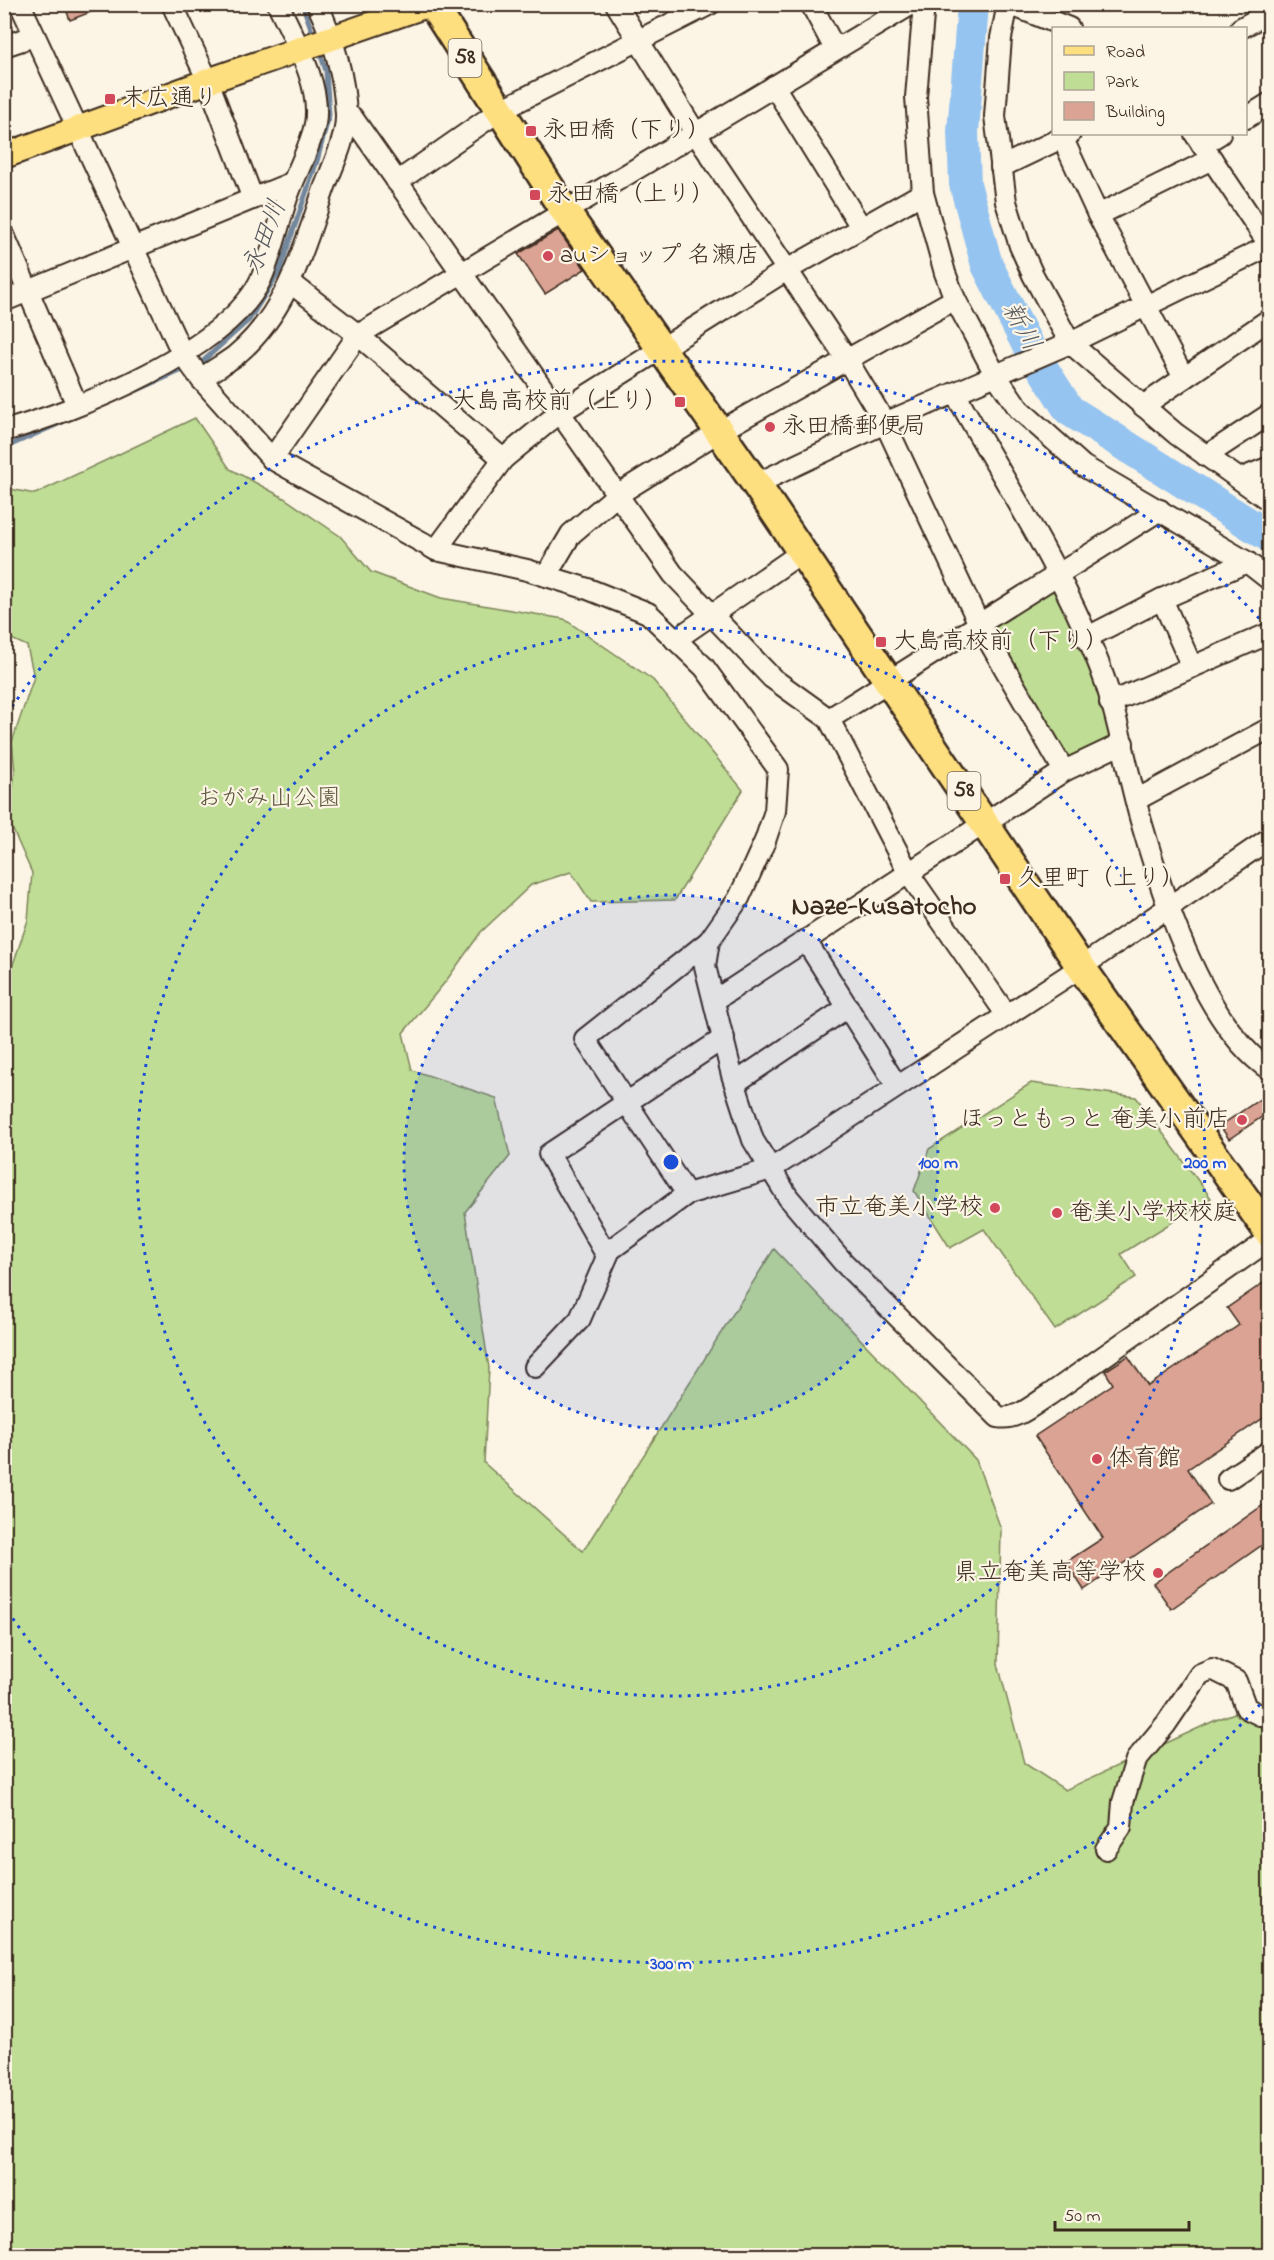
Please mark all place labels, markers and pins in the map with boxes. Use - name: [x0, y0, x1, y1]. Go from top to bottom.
- place label: 末広通り: [122, 82, 218, 117]
- marker: 末広通り: [103, 92, 117, 106]
- place label: 永田橋（下り）: [543, 114, 711, 149]
- marker: 永田橋（下り）: [524, 124, 538, 138]
- place label: 永田橋（上り）: [547, 178, 715, 213]
- marker: 永田橋（上り）: [528, 188, 542, 202]
- place label: auショップ 名瀬店: [560, 239, 760, 274]
- marker: auショップ 名瀬店: [541, 249, 555, 263]
- place label: 大島高校前（上り）: [452, 385, 668, 420]
- marker: 大島高校前（上り）: [673, 395, 687, 409]
- place label: 永田橋郵便局: [782, 410, 926, 445]
- marker: 永田橋郵便局: [763, 420, 777, 434]
- place label: 大島高校前（下り）: [893, 625, 1109, 660]
- marker: 大島高校前（下り）: [874, 635, 888, 649]
- place label: 久里町（上り）: [1017, 862, 1185, 897]
- marker: 久里町（上り）: [998, 872, 1012, 886]
- place label: ほっともっと 奄美小前店: [960, 1103, 1230, 1138]
- marker: ほっともっと 奄美小前店: [1235, 1113, 1249, 1127]
- centre of rings: [661, 1152, 681, 1172]
- place label: 市立奄美小学校: [815, 1191, 983, 1226]
- place label: 奄美小学校校庭: [1069, 1196, 1237, 1231]
- marker: 市立奄美小学校: [988, 1201, 1002, 1215]
- marker: 奄美小学校校庭: [1050, 1206, 1064, 1220]
- place label: 体育館: [1109, 1442, 1181, 1477]
- marker: 体育館: [1090, 1452, 1104, 1466]
- place label: 県立奄美高等学校: [954, 1556, 1146, 1591]
- marker: 県立奄美高等学校: [1151, 1566, 1165, 1580]

